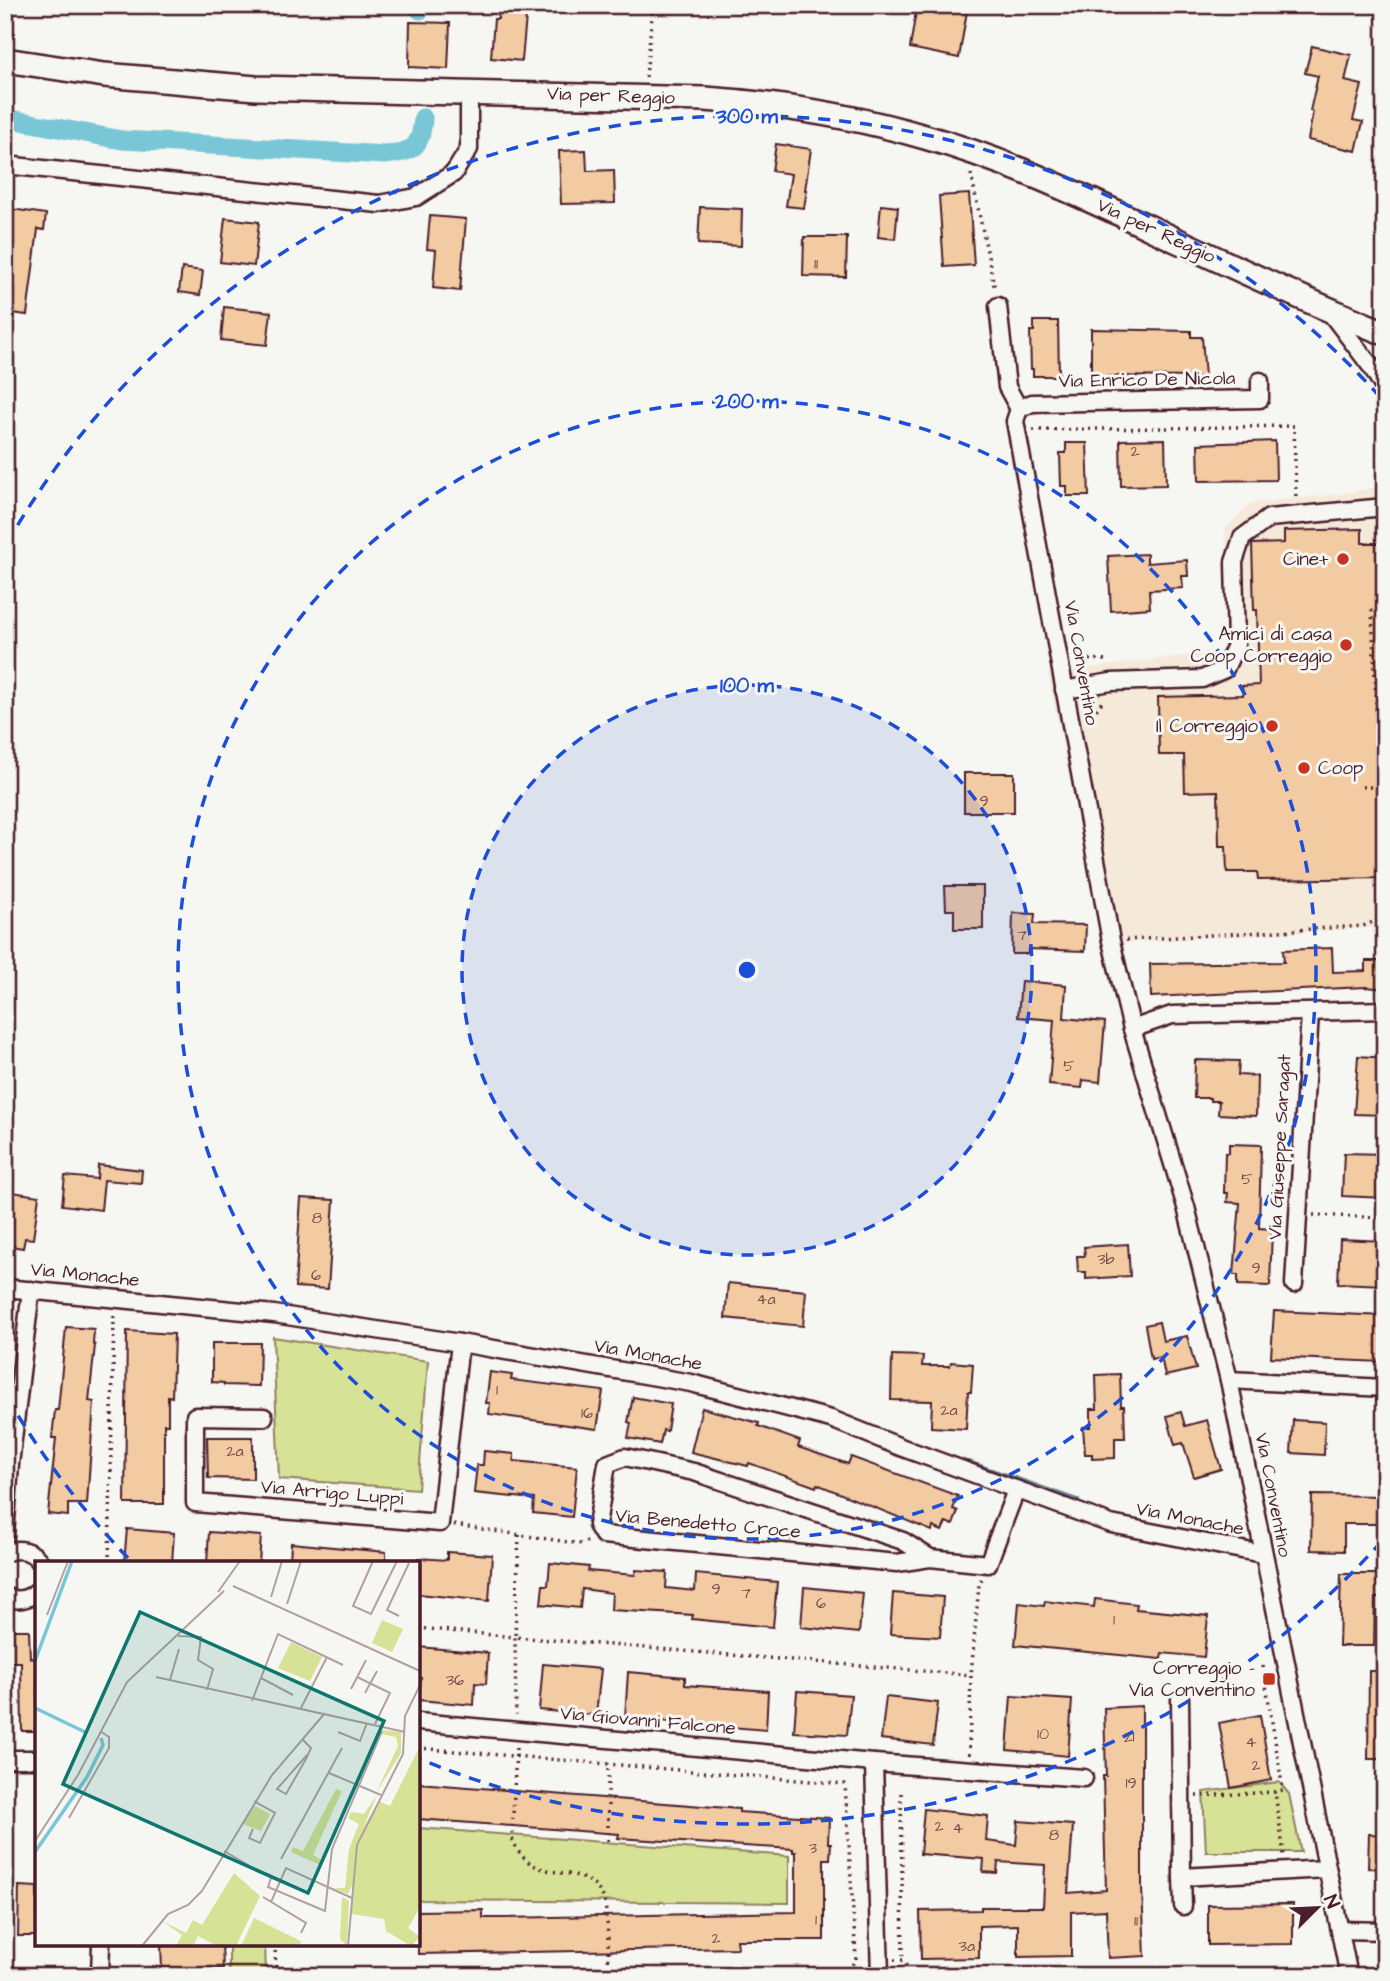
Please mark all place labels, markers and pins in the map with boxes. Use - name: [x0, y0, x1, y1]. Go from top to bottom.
- place label: Cine+: [1283, 546, 1329, 573]
- marker: Cine+: [1335, 551, 1351, 567]
- place label: Amici di casa Coop Correggio: [1190, 621, 1332, 671]
- marker: Amici di casa Coop Correggio: [1338, 637, 1354, 653]
- place label: Il Correggio: [1156, 713, 1258, 741]
- marker: Il Correggio: [1264, 718, 1280, 734]
- place label: Coop: [1318, 755, 1364, 782]
- marker: Coop: [1296, 760, 1312, 776]
- centre of rings: [735, 958, 759, 982]
- place label: Correggio - Via Conventino: [1129, 1655, 1255, 1704]
- marker: Correggio - Via Conventino: [1261, 1671, 1277, 1687]

